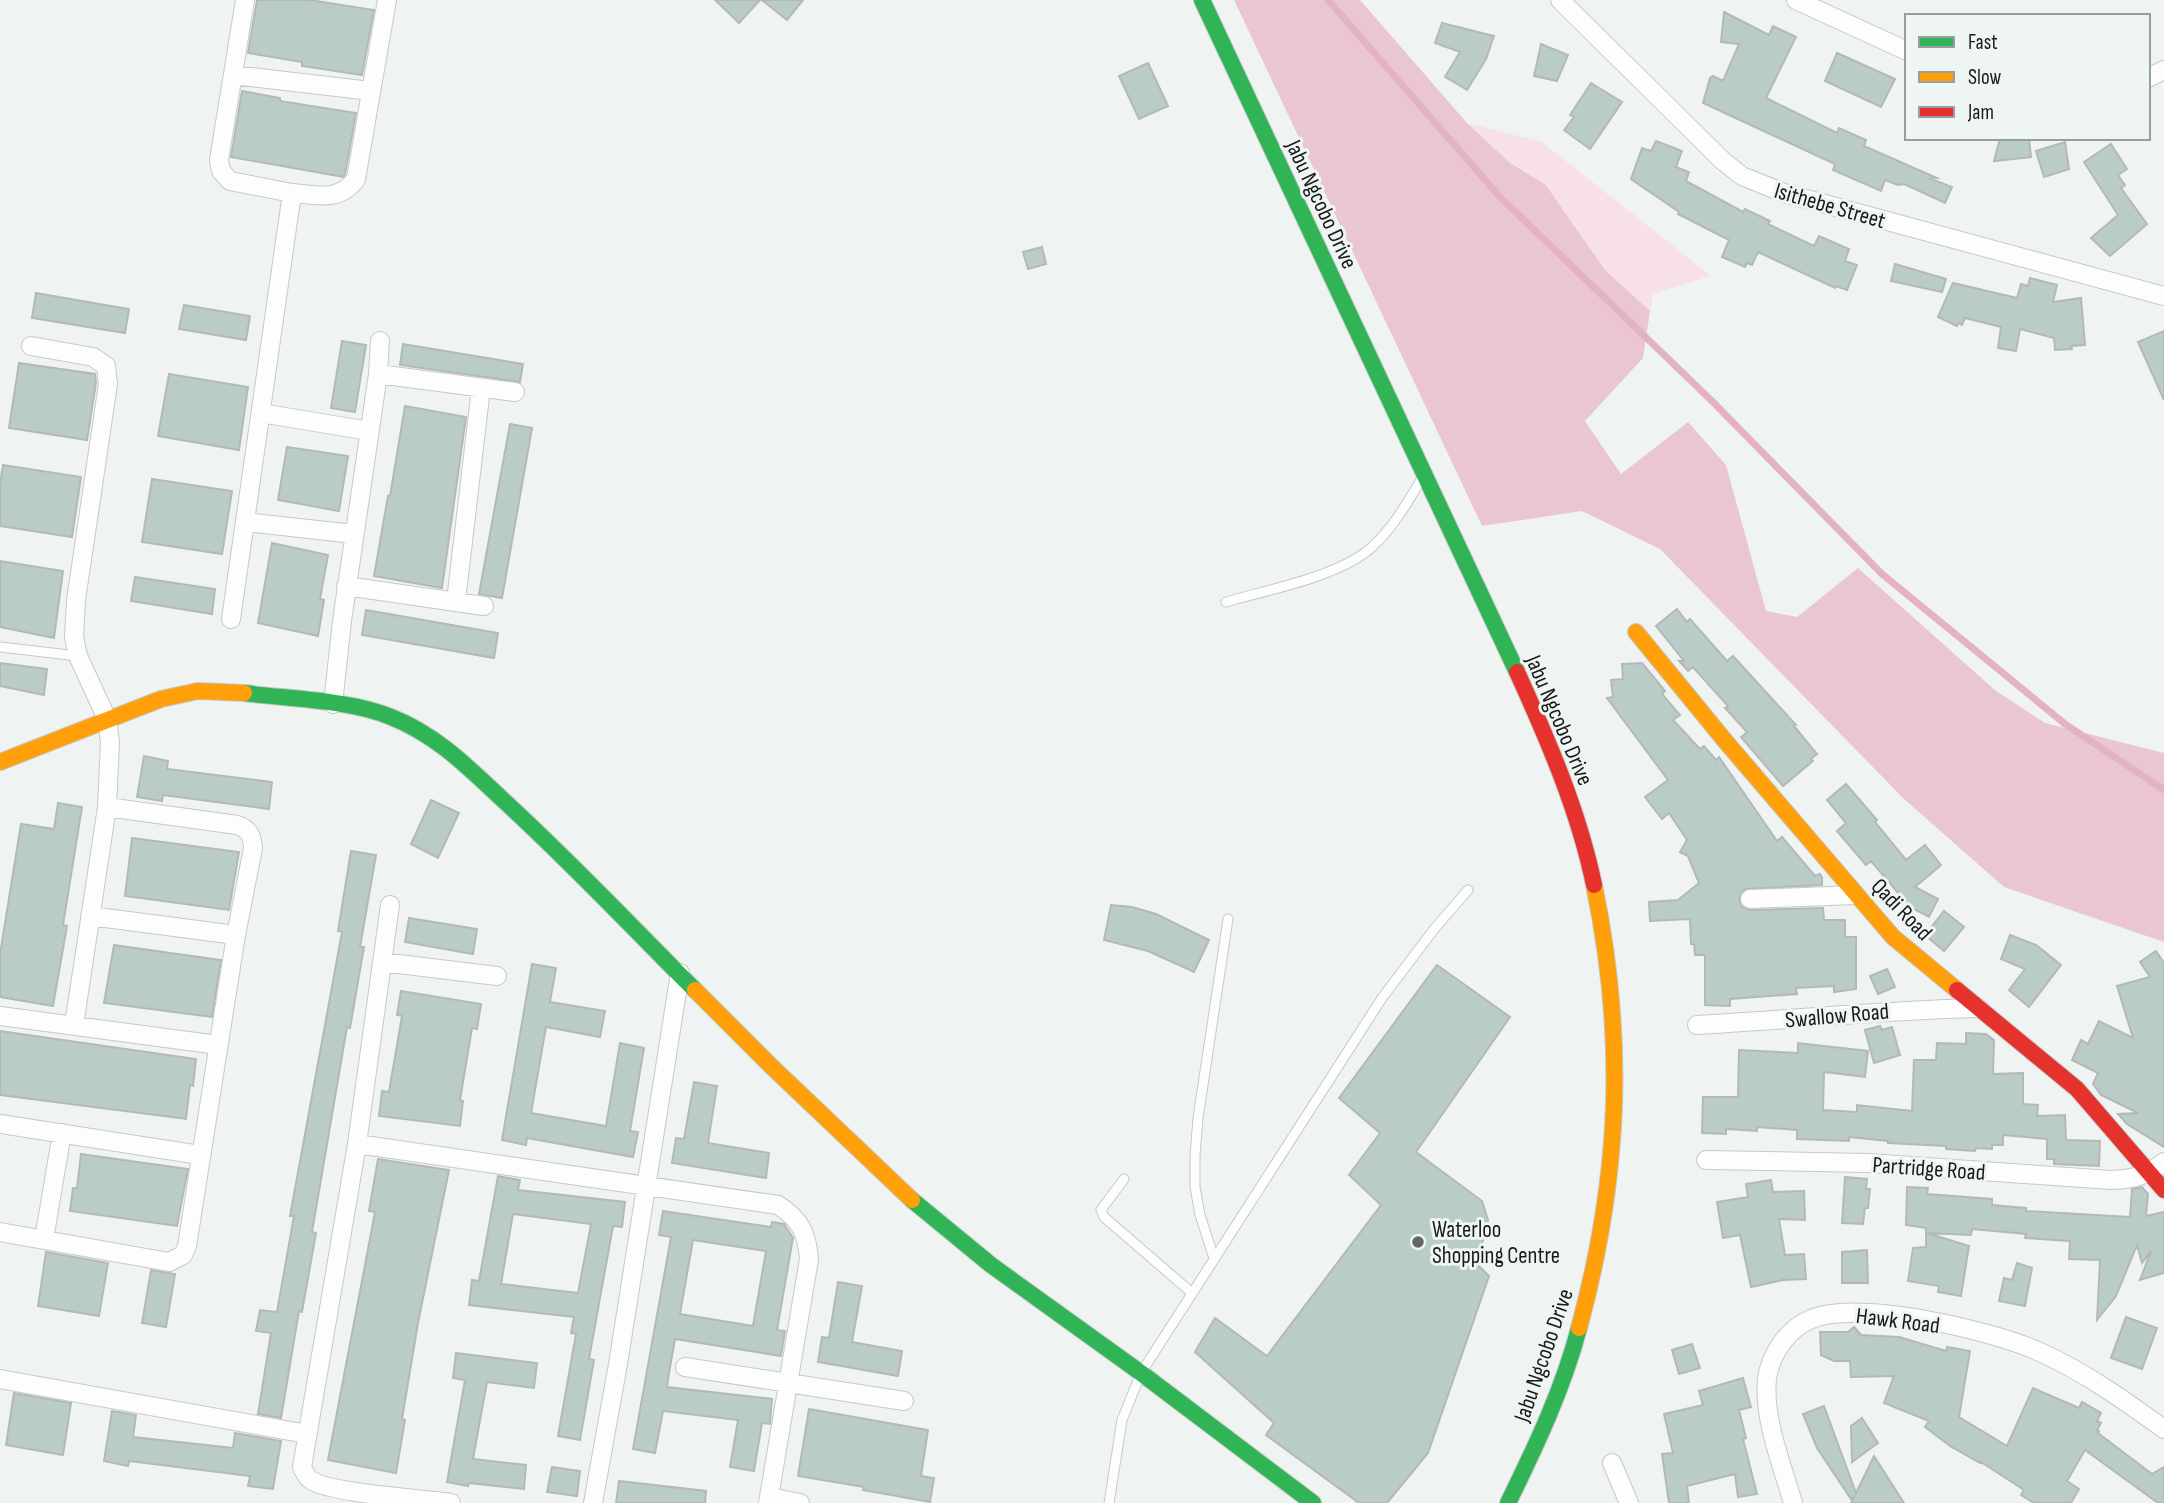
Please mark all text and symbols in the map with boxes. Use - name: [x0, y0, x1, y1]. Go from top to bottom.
- legend: [1905, 14, 2150, 140]
- text: Fast: [1968, 30, 1998, 55]
- text: Slow: [1968, 65, 2002, 90]
- text: Jam: [1967, 100, 1994, 125]
- street label: Jabu Ngcobo Drive: [1279, 135, 1363, 273]
- street label: Isithebe Street: [1771, 177, 1889, 235]
- street label: Jabu Ngcobo Drive: [1519, 650, 1599, 790]
- street label: Qadi Road: [1865, 873, 1938, 947]
- street label: Swallow Road: [1784, 998, 1890, 1034]
- street label: Partridge Road: [1872, 1151, 1986, 1187]
- place label: Waterloo Shopping Centre: [1432, 1216, 1560, 1270]
- marker: Waterloo Shopping Centre: [1410, 1234, 1426, 1250]
- street label: Jabu Ngcobo Drive: [1508, 1285, 1580, 1426]
- street label: Hawk Road: [1854, 1302, 1941, 1340]

